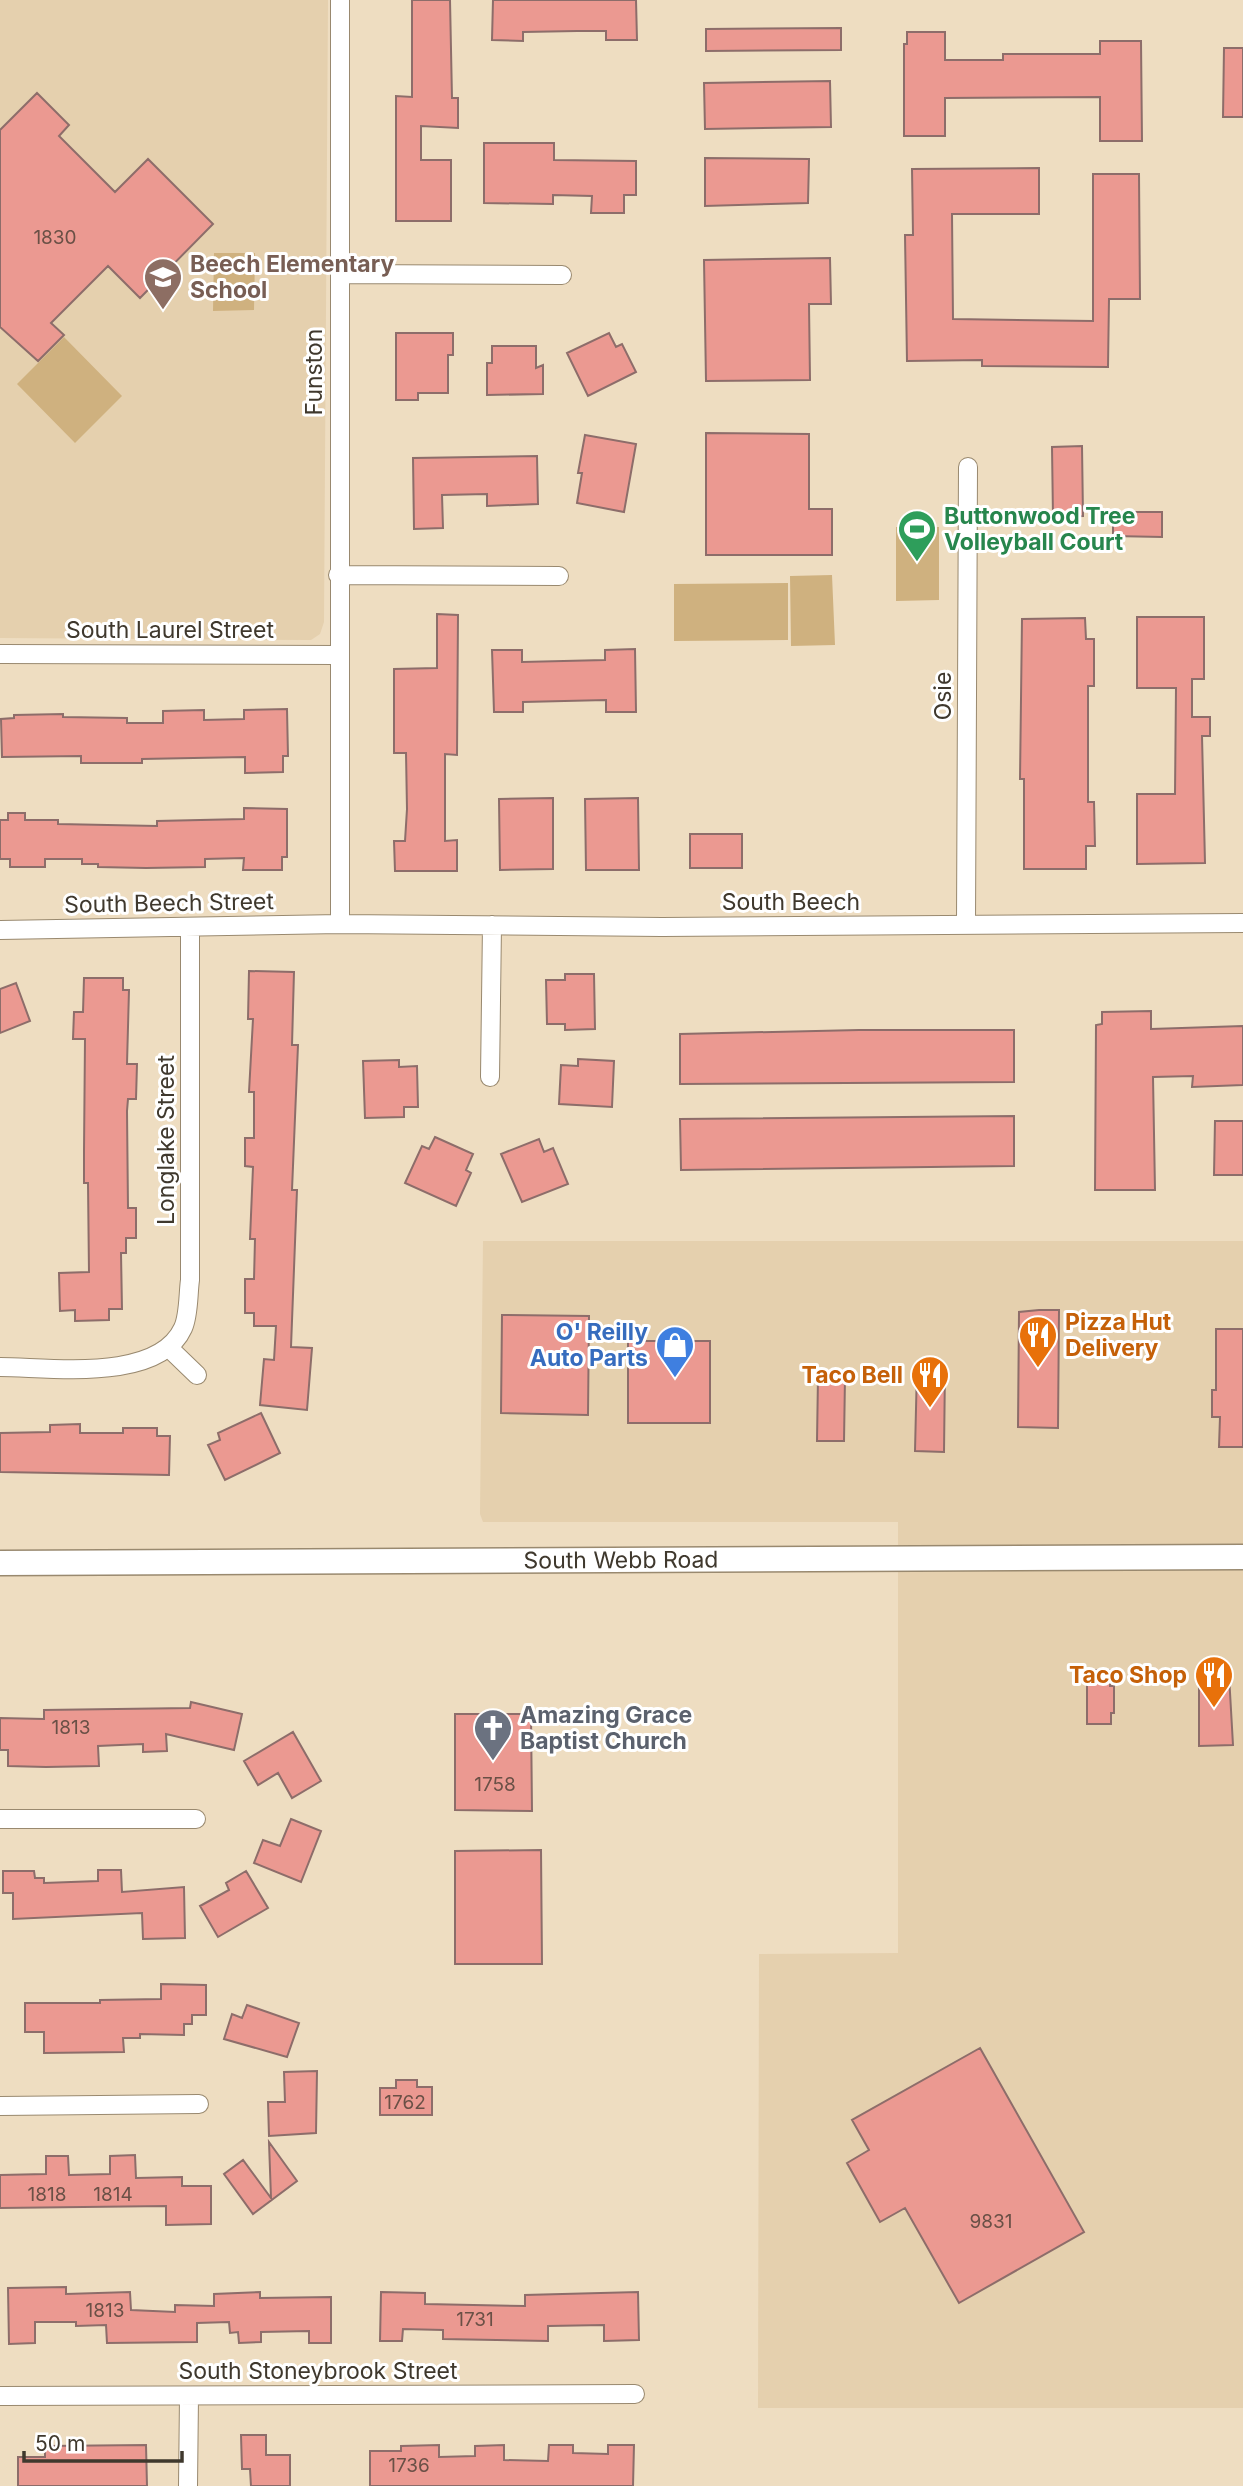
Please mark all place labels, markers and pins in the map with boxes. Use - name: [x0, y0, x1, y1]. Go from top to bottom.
- place label: Beech Elementary School: [190, 250, 394, 304]
- school or university icon: Beech Elementary School: [142, 256, 184, 311]
- place label: Buttonwood Tree Volleyball Court: [944, 502, 1135, 556]
- sports icon: Buttonwood Tree Volleyball Court: [896, 508, 938, 563]
- place label: Pizza Hut Delivery: [1065, 1308, 1172, 1362]
- restaurant icon: Pizza Hut Delivery: [1017, 1314, 1059, 1369]
- place label: O' Reilly Auto Parts: [530, 1318, 648, 1372]
- shop icon: O' Reilly Auto Parts: [654, 1324, 696, 1379]
- restaurant icon: Taco Bell: [909, 1354, 951, 1409]
- place label: Taco Bell: [802, 1361, 903, 1389]
- restaurant icon: Taco Shop: [1193, 1654, 1235, 1709]
- place label: Taco Shop: [1069, 1661, 1187, 1689]
- place label: Amazing Grace Baptist Church: [520, 1701, 692, 1755]
- church icon: Amazing Grace Baptist Church: [472, 1707, 514, 1762]

